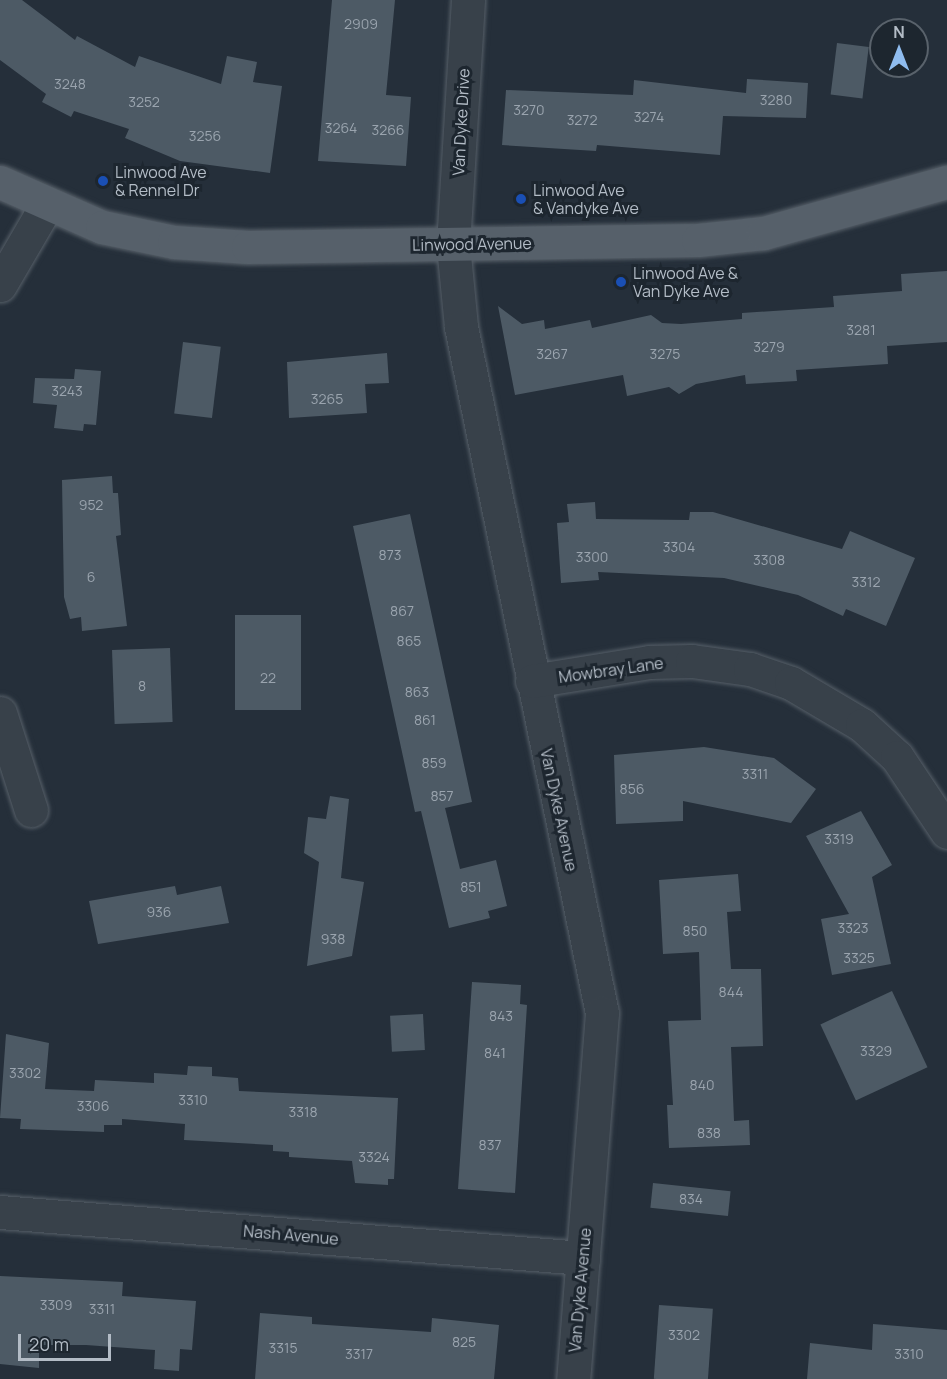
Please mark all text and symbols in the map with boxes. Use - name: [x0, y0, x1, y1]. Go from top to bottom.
- house number: 2909: [344, 16, 378, 32]
- north arrow: [869, 18, 929, 78]
- text: N: [893, 21, 905, 43]
- street label: Van Dyke Drive: [449, 68, 473, 176]
- house number: 3248: [54, 76, 86, 92]
- house number: 3280: [760, 92, 792, 108]
- house number: 3252: [128, 94, 160, 110]
- house number: 3270: [513, 102, 545, 118]
- house number: 3274: [634, 109, 664, 125]
- house number: 3272: [567, 112, 597, 128]
- house number: 3264: [325, 120, 357, 136]
- house number: 3266: [371, 122, 405, 138]
- house number: 3256: [189, 128, 221, 144]
- place label: Linwood Ave & Rennel Dr: [115, 162, 207, 200]
- marker: Linwood Ave & Rennel Dr: [96, 174, 110, 188]
- place label: Linwood Ave & Vandyke Ave: [533, 180, 639, 218]
- marker: Linwood Ave & Vandyke Ave: [514, 192, 528, 206]
- street label: Linwood Avenue: [412, 233, 532, 255]
- place label: Linwood Ave & Van Dyke Ave: [633, 263, 738, 301]
- marker: Linwood Ave & Van Dyke Ave: [614, 275, 628, 289]
- house number: 3281: [846, 322, 876, 338]
- house number: 3279: [753, 339, 785, 355]
- house number: 3267: [536, 346, 568, 362]
- house number: 3275: [650, 346, 680, 362]
- house number: 3243: [51, 383, 83, 399]
- house number: 3265: [311, 391, 343, 407]
- house number: 952: [79, 497, 103, 513]
- house number: 3304: [663, 539, 695, 555]
- house number: 873: [379, 547, 401, 563]
- house number: 3300: [576, 549, 608, 565]
- house number: 3308: [753, 552, 785, 568]
- house number: 6: [87, 569, 95, 585]
- house number: 3312: [852, 574, 880, 590]
- house number: 867: [390, 603, 414, 619]
- house number: 865: [397, 633, 421, 649]
- street label: Mowbray Lane: [557, 653, 665, 687]
- house number: 22: [260, 670, 276, 686]
- house number: 8: [138, 678, 146, 694]
- house number: 863: [405, 684, 429, 700]
- house number: 861: [414, 712, 436, 728]
- street label: Van Dyke Avenue: [537, 747, 581, 873]
- house number: 859: [422, 755, 446, 771]
- house number: 3311: [742, 766, 768, 782]
- house number: 856: [620, 781, 644, 797]
- house number: 857: [430, 788, 454, 804]
- house number: 3319: [824, 831, 854, 847]
- house number: 851: [460, 879, 482, 895]
- house number: 936: [146, 904, 172, 920]
- house number: 3323: [837, 920, 869, 936]
- house number: 850: [683, 923, 707, 939]
- house number: 938: [321, 931, 345, 947]
- house number: 3325: [843, 950, 875, 966]
- house number: 844: [719, 984, 743, 1000]
- house number: 843: [489, 1008, 513, 1024]
- house number: 3329: [860, 1043, 892, 1059]
- house number: 841: [484, 1045, 506, 1061]
- house number: 3302: [9, 1065, 41, 1081]
- house number: 840: [690, 1077, 714, 1093]
- house number: 3310: [178, 1092, 208, 1108]
- house number: 3306: [77, 1098, 109, 1114]
- house number: 3318: [288, 1104, 318, 1120]
- house number: 838: [697, 1125, 721, 1141]
- house number: 837: [479, 1137, 501, 1153]
- house number: 3324: [358, 1149, 390, 1165]
- house number: 834: [679, 1191, 703, 1207]
- street label: Nash Avenue: [242, 1221, 340, 1249]
- street label: Van Dyke Avenue: [565, 1227, 595, 1353]
- house number: 3309: [40, 1297, 72, 1313]
- house number: 3311: [89, 1301, 115, 1317]
- scale bar: [21, 1322, 114, 1360]
- house number: 3302: [668, 1327, 700, 1343]
- text: 20 m: [29, 1332, 69, 1356]
- house number: 825: [452, 1334, 476, 1350]
- house number: 3315: [268, 1340, 298, 1356]
- house number: 3317: [345, 1346, 373, 1362]
- house number: 3310: [894, 1346, 924, 1362]

